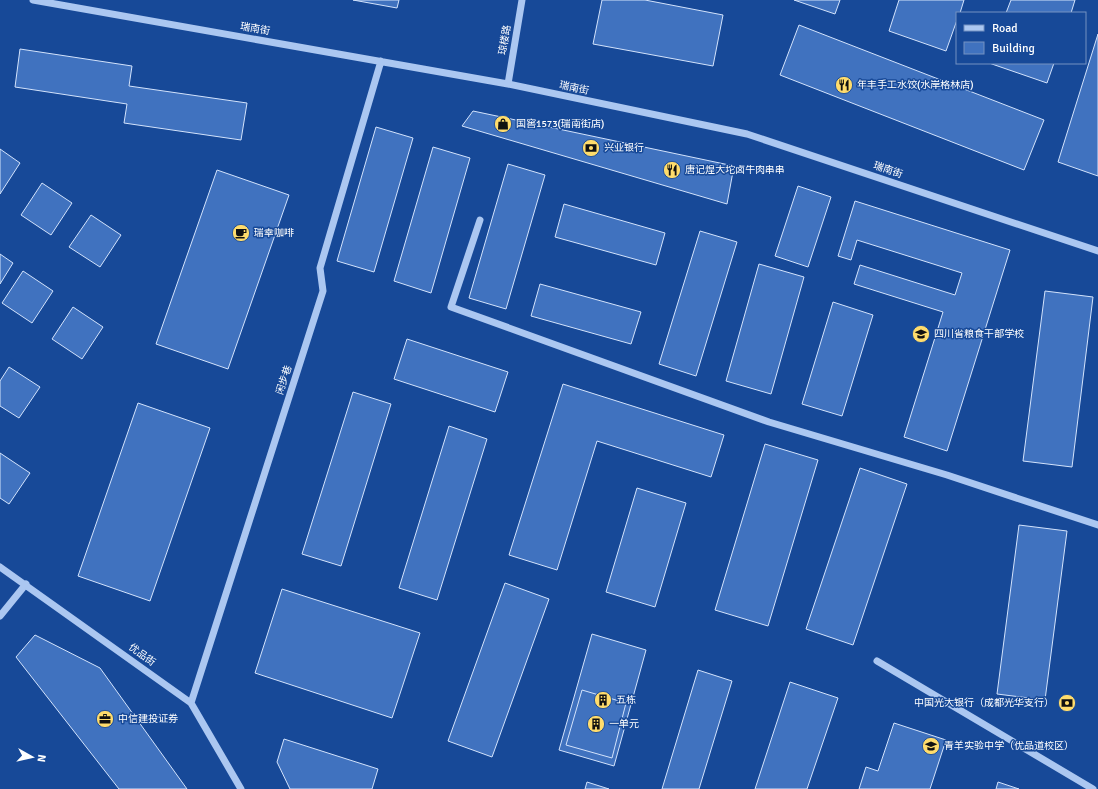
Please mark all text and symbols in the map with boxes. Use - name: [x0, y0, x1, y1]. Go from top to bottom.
- legend: [956, 12, 1086, 64]
- street label: 瑞南街: [239, 20, 271, 38]
- text: Road: [992, 21, 1018, 36]
- street label: 琼楼路: [496, 24, 514, 56]
- text: Building: [992, 41, 1035, 56]
- restaurant icon: 年丰手工水饺(水岸格林店): [834, 75, 854, 95]
- street label: 瑞南街: [558, 79, 590, 97]
- place label: 年丰手工水饺(水岸格林店): [857, 79, 974, 91]
- shop icon: 国窖1573(瑞南街店): [493, 114, 513, 134]
- place label: 国窖1573(瑞南街店): [516, 118, 604, 130]
- bank icon: 兴业银行: [581, 138, 601, 158]
- place label: 兴业银行: [604, 142, 644, 154]
- street label: 瑞南街: [872, 159, 904, 181]
- restaurant icon: 唐记煌大坨卤牛肉串串: [662, 160, 682, 180]
- place label: 唐记煌大坨卤牛肉串串: [685, 164, 785, 176]
- cafe icon: 瑞幸咖啡: [231, 223, 251, 243]
- place label: 瑞幸咖啡: [254, 227, 294, 239]
- school or university icon: 四川省粮食干部学校: [911, 324, 931, 344]
- place label: 四川省粮食干部学校: [934, 328, 1024, 340]
- street label: 闲步巷: [274, 364, 294, 396]
- street label: 优品街: [126, 641, 158, 669]
- building icon: 五栋: [593, 690, 613, 710]
- bank icon: 中国光大银行（成都光华支行）: [1057, 693, 1077, 713]
- place label: 五栋: [616, 694, 636, 706]
- place label: 中国光大银行（成都光华支行）: [914, 697, 1054, 709]
- office icon: 中信建投证券: [95, 709, 115, 729]
- place label: 中信建投证券: [118, 713, 178, 725]
- building icon: 一单元: [586, 714, 606, 734]
- place label: 一单元: [609, 718, 639, 730]
- school or university icon: 青羊实验中学（优品道校区）: [921, 736, 941, 756]
- north arrow: [12, 737, 52, 777]
- place label: 青羊实验中学（优品道校区）: [944, 740, 1074, 752]
- text: N: [34, 754, 48, 763]

